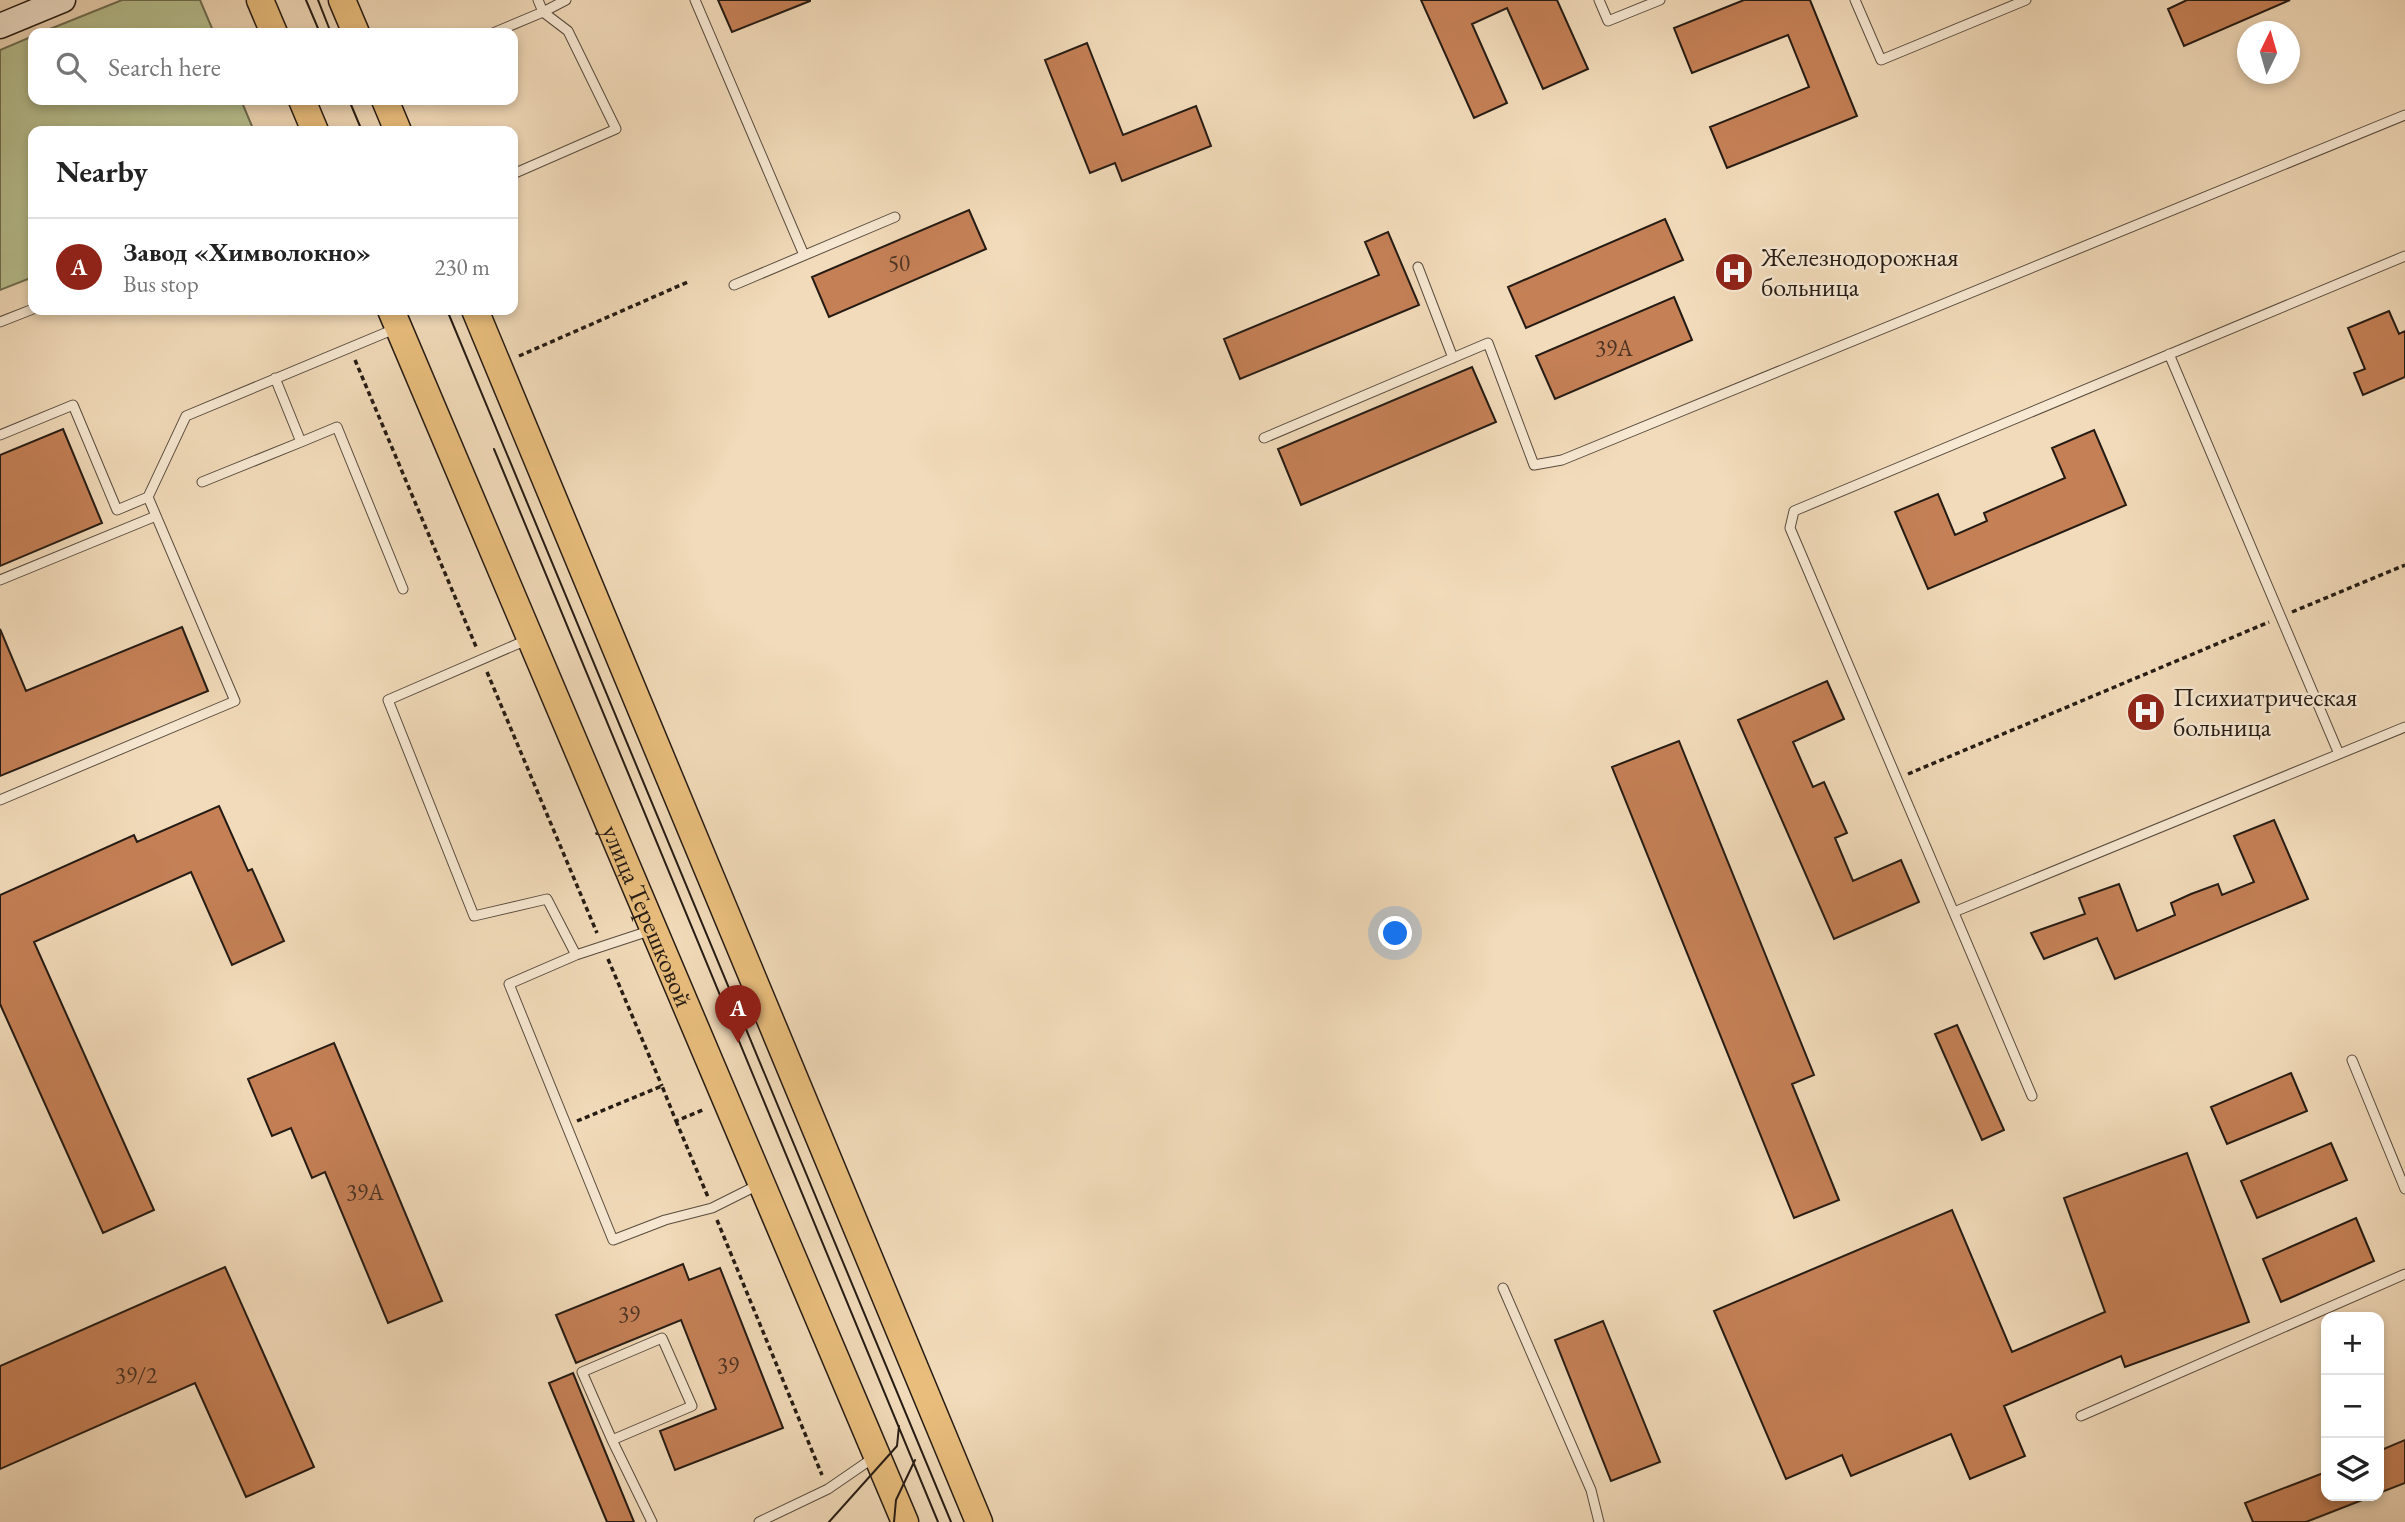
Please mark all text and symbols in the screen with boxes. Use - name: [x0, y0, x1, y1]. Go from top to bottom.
- north arrow: [2237, 21, 2300, 84]
- search box: [28, 28, 518, 105]
- icon: search: [52, 48, 90, 86]
- text: Search here: [108, 50, 221, 84]
- text: Nearby: [56, 152, 148, 191]
- text: Завод «Химволокно»: [123, 235, 371, 269]
- place label: Железнодорожная больница: [1760, 240, 1959, 304]
- house number: 50: [888, 248, 910, 278]
- hospital icon: Железнодорожная больница: [1713, 251, 1755, 293]
- text: A: [71, 252, 87, 282]
- text: 230 m: [434, 252, 490, 282]
- text: Bus stop: [123, 269, 199, 299]
- house number: 39А: [1595, 333, 1634, 363]
- place label: Психиатрическая больница: [2173, 680, 2357, 744]
- hospital icon: Психиатрическая больница: [2125, 691, 2167, 733]
- street label: улица Терешковой: [594, 819, 702, 1012]
- your location: [1378, 916, 1412, 950]
- pin: A: [715, 985, 761, 1043]
- house number: 39А: [346, 1177, 385, 1207]
- house number: 39: [618, 1299, 640, 1329]
- map controls: [2321, 1312, 2384, 1501]
- button: +: [2321, 1312, 2384, 1375]
- house number: 39: [717, 1350, 739, 1380]
- house number: 39/2: [115, 1360, 157, 1390]
- button: −: [2321, 1375, 2384, 1438]
- button: layers: [2321, 1438, 2384, 1501]

